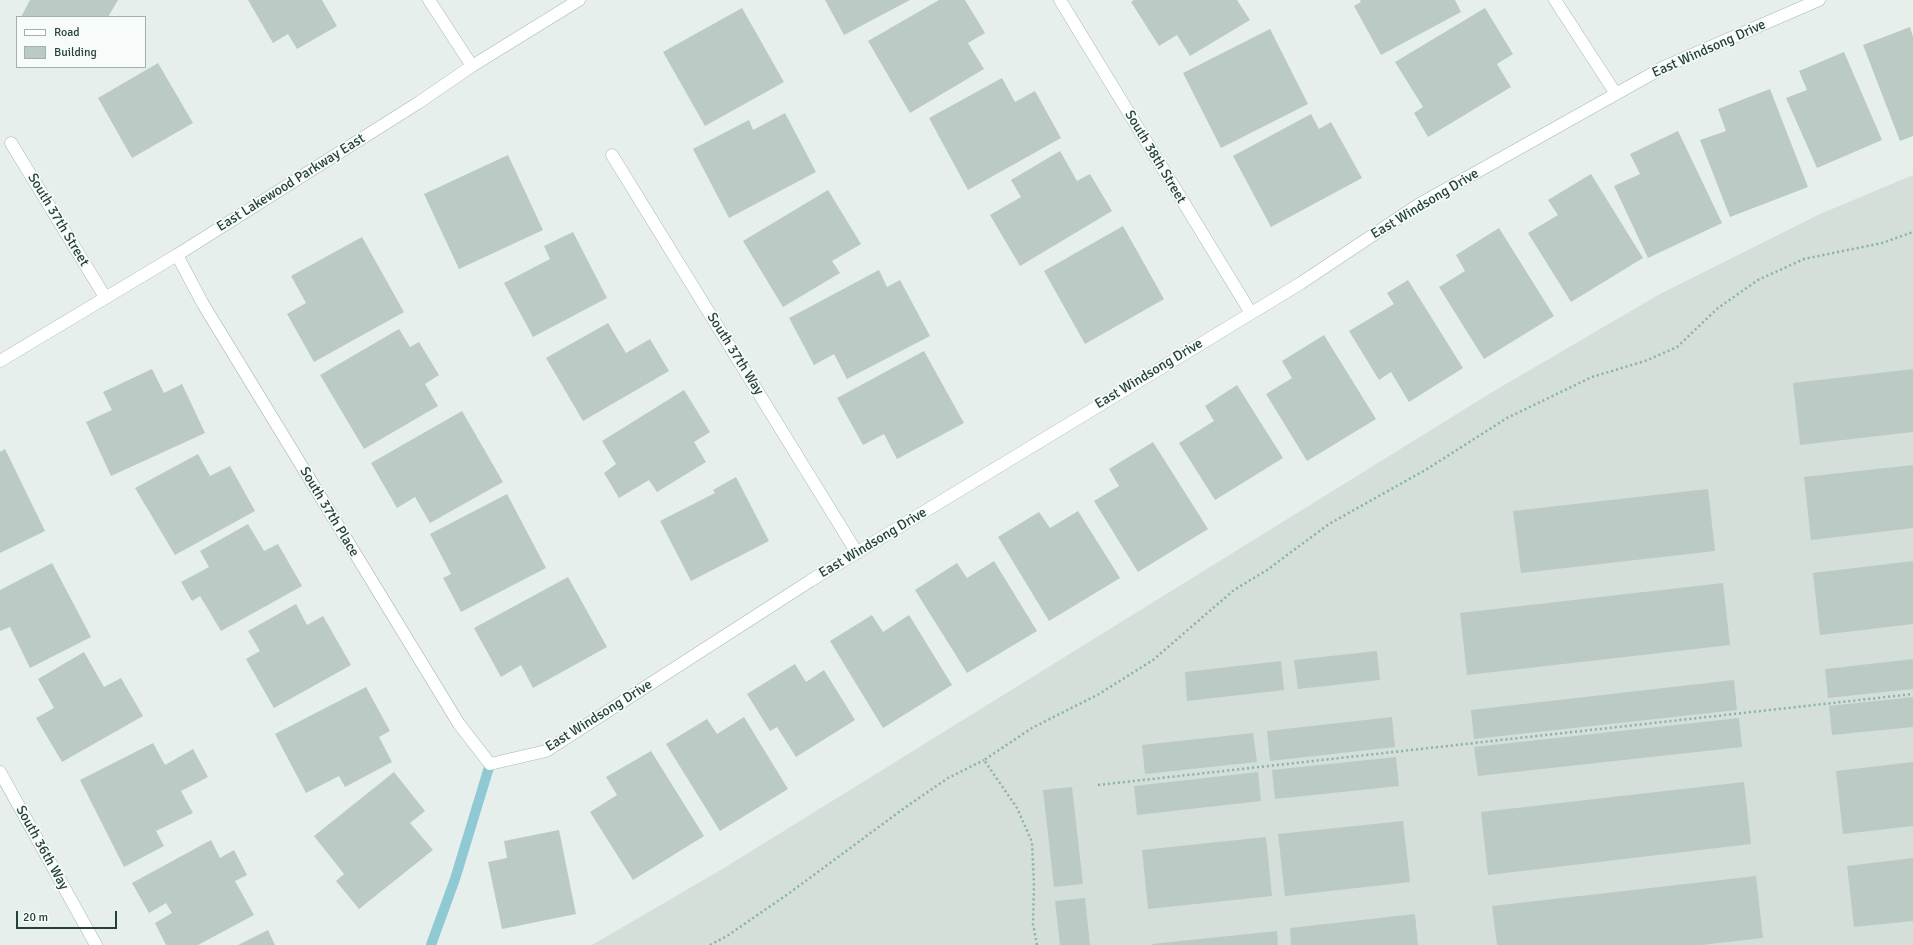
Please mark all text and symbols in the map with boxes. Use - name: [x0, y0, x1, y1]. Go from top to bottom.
- legend: [16, 16, 146, 68]
- street label: East Windsong Drive: [1650, 16, 1768, 82]
- text: Road: [54, 25, 80, 40]
- text: Building: [54, 45, 97, 60]
- street label: South 38th Street: [1121, 107, 1189, 207]
- street label: East Lakewood Parkway East: [214, 131, 368, 235]
- street label: East Windsong Drive: [1368, 165, 1482, 243]
- street label: South 37th Street: [24, 170, 92, 270]
- street label: South 37th Way: [703, 310, 767, 398]
- street label: East Windsong Drive: [1092, 335, 1206, 413]
- street label: South 37th Place: [296, 464, 362, 560]
- street label: East Windsong Drive: [816, 504, 930, 582]
- street label: East Windsong Drive: [543, 676, 655, 756]
- street label: South 36th Way: [12, 803, 72, 893]
- scale bar: [18, 903, 119, 929]
- text: 20 m: [23, 910, 48, 925]

